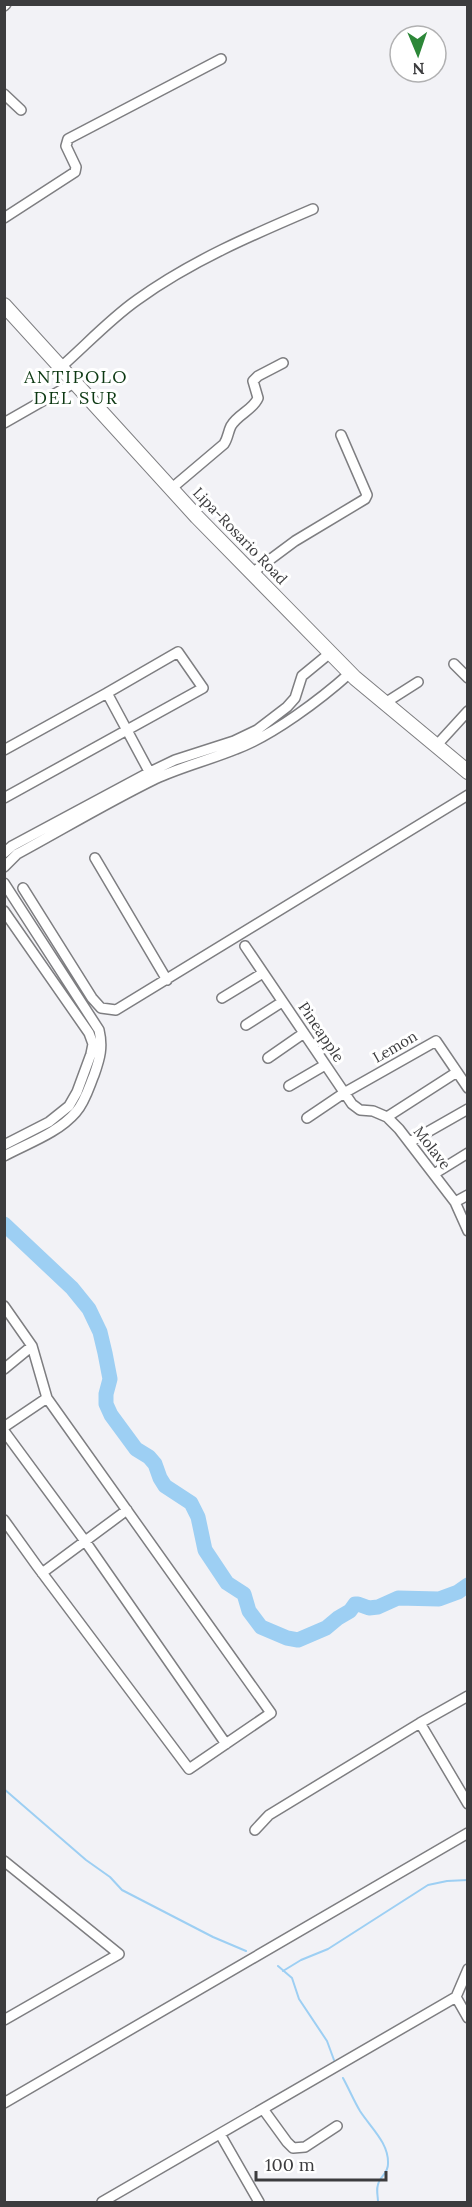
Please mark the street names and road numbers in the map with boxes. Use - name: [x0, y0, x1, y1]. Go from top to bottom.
- street label: Lipa-Rosario Road: [189, 483, 292, 588]
- street label: Pineapple: [294, 998, 348, 1065]
- street label: Lemon: [369, 1026, 420, 1067]
- street label: Molave: [410, 1122, 455, 1173]

